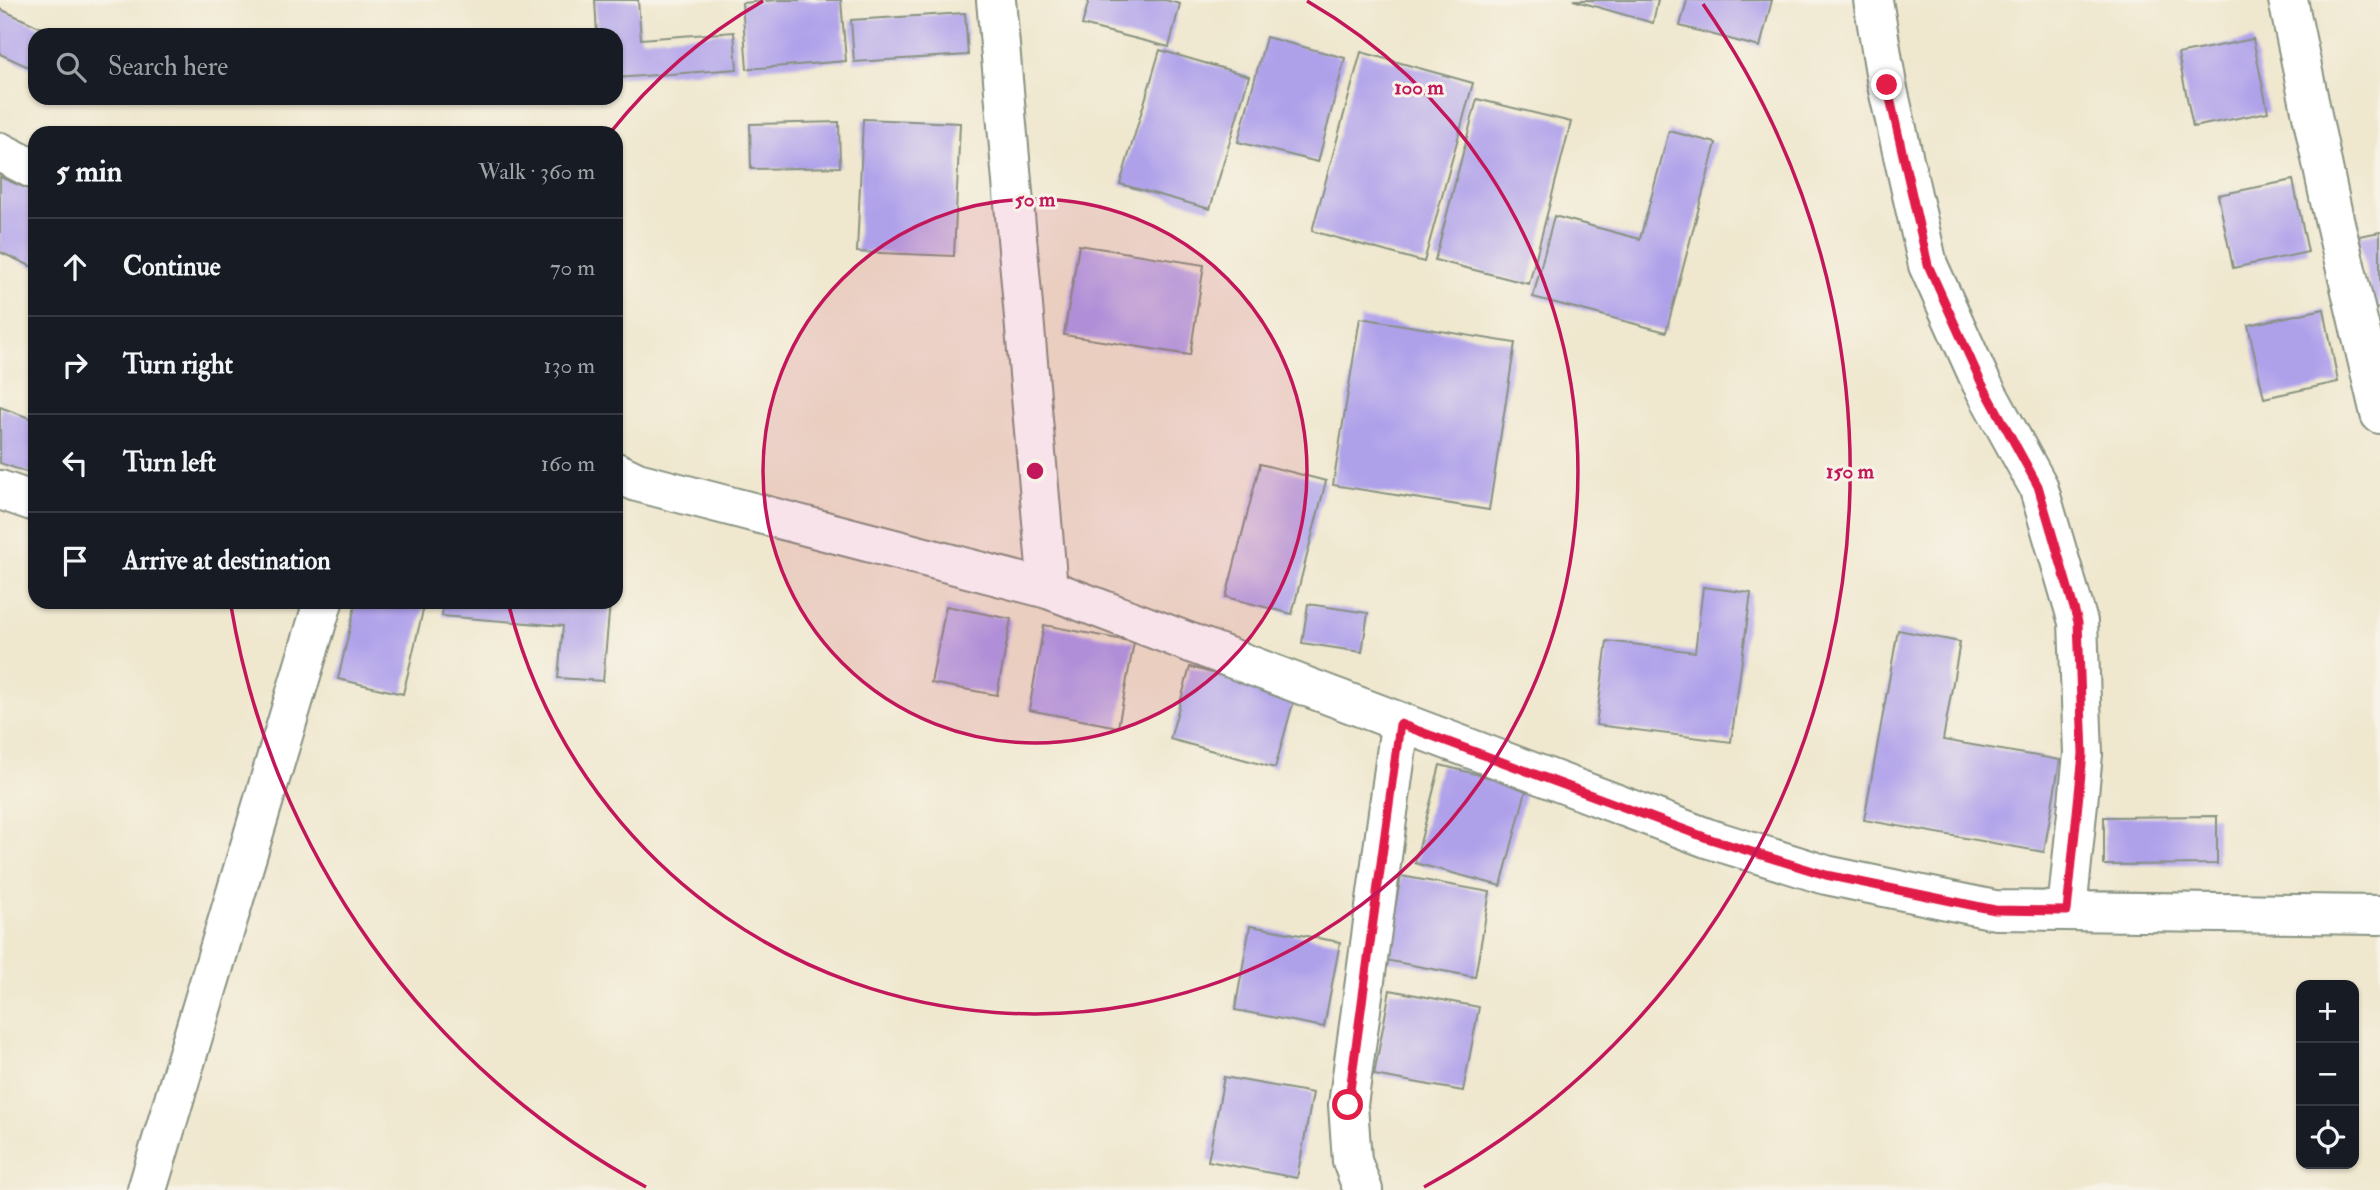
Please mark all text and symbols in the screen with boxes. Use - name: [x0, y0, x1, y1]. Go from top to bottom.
- search box: [28, 28, 623, 105]
- icon: search: [52, 48, 90, 86]
- text: Search here: [108, 51, 228, 83]
- route end: [1871, 69, 1902, 100]
- text: 100 m: [1394, 74, 1445, 101]
- text: 5 min: [56, 153, 122, 190]
- text: Walk · 360 m: [478, 157, 595, 186]
- text: 50 m: [1015, 186, 1056, 213]
- icon: ahead: [56, 248, 94, 286]
- text: Continue: [123, 251, 221, 283]
- text: 70 m: [550, 253, 595, 282]
- icon: right: [56, 346, 94, 384]
- text: Turn right: [123, 349, 233, 381]
- text: 130 m: [543, 351, 595, 380]
- icon: left: [56, 444, 94, 482]
- text: Turn left: [123, 447, 216, 479]
- text: 160 m: [541, 449, 595, 478]
- text: 150 m: [1826, 458, 1875, 485]
- centre of rings: [1023, 459, 1047, 483]
- icon: arrive: [56, 542, 94, 580]
- text: Arrive at destination: [123, 545, 331, 577]
- map controls: [2296, 980, 2359, 1169]
- button: +: [2296, 980, 2359, 1043]
- button: −: [2296, 1043, 2359, 1106]
- route start: [1332, 1089, 1363, 1120]
- button: locate: [2296, 1106, 2359, 1169]

